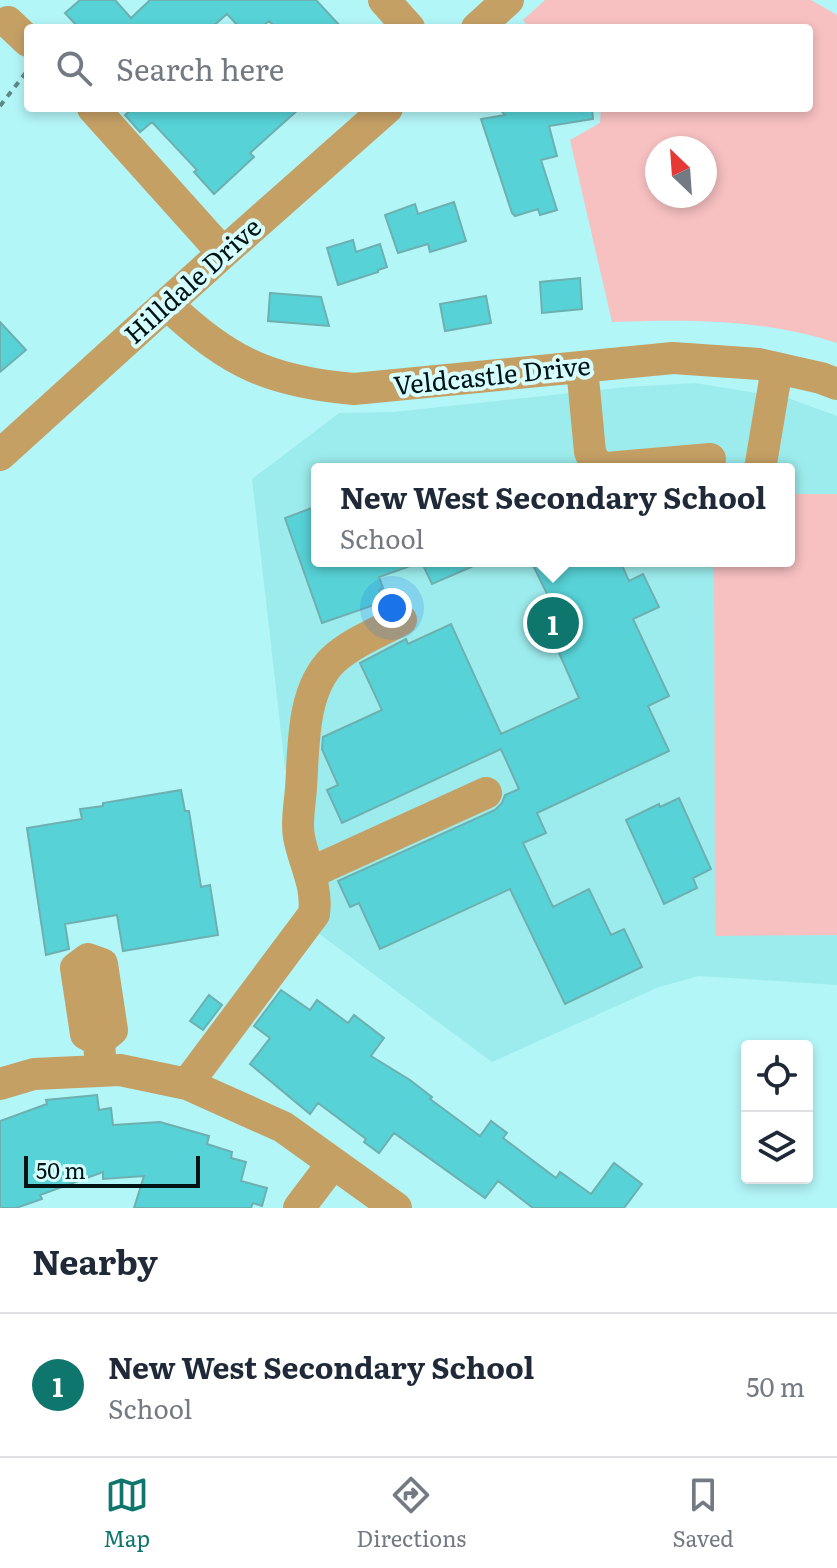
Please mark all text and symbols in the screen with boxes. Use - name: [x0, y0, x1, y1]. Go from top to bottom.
- search box: [24, 24, 813, 112]
- icon: search: [52, 46, 96, 90]
- text: Search here: [116, 46, 284, 90]
- north arrow: [645, 136, 717, 208]
- street label: Hilldale Drive: [114, 207, 269, 352]
- street label: Veldcastle Drive: [391, 344, 592, 403]
- popup: [311, 463, 795, 567]
- text: New West Secondary School: [340, 474, 766, 518]
- text: School: [340, 518, 424, 557]
- your location: [372, 588, 412, 628]
- pin: 1: [527, 593, 579, 653]
- map controls: [741, 1040, 813, 1184]
- button: locate: [741, 1040, 813, 1112]
- button: layers: [741, 1112, 813, 1184]
- scale bar: [24, 1152, 200, 1188]
- text: 50 m: [36, 1153, 86, 1186]
- text: Nearby: [32, 1235, 158, 1285]
- text: New West Secondary School: [108, 1344, 534, 1388]
- text: 1: [53, 1366, 63, 1405]
- text: 50 m: [746, 1366, 805, 1405]
- text: School: [108, 1388, 192, 1427]
- tab: Map: [103, 1473, 150, 1554]
- tab: Directions: [356, 1473, 466, 1554]
- tab: Saved: [673, 1473, 734, 1554]

